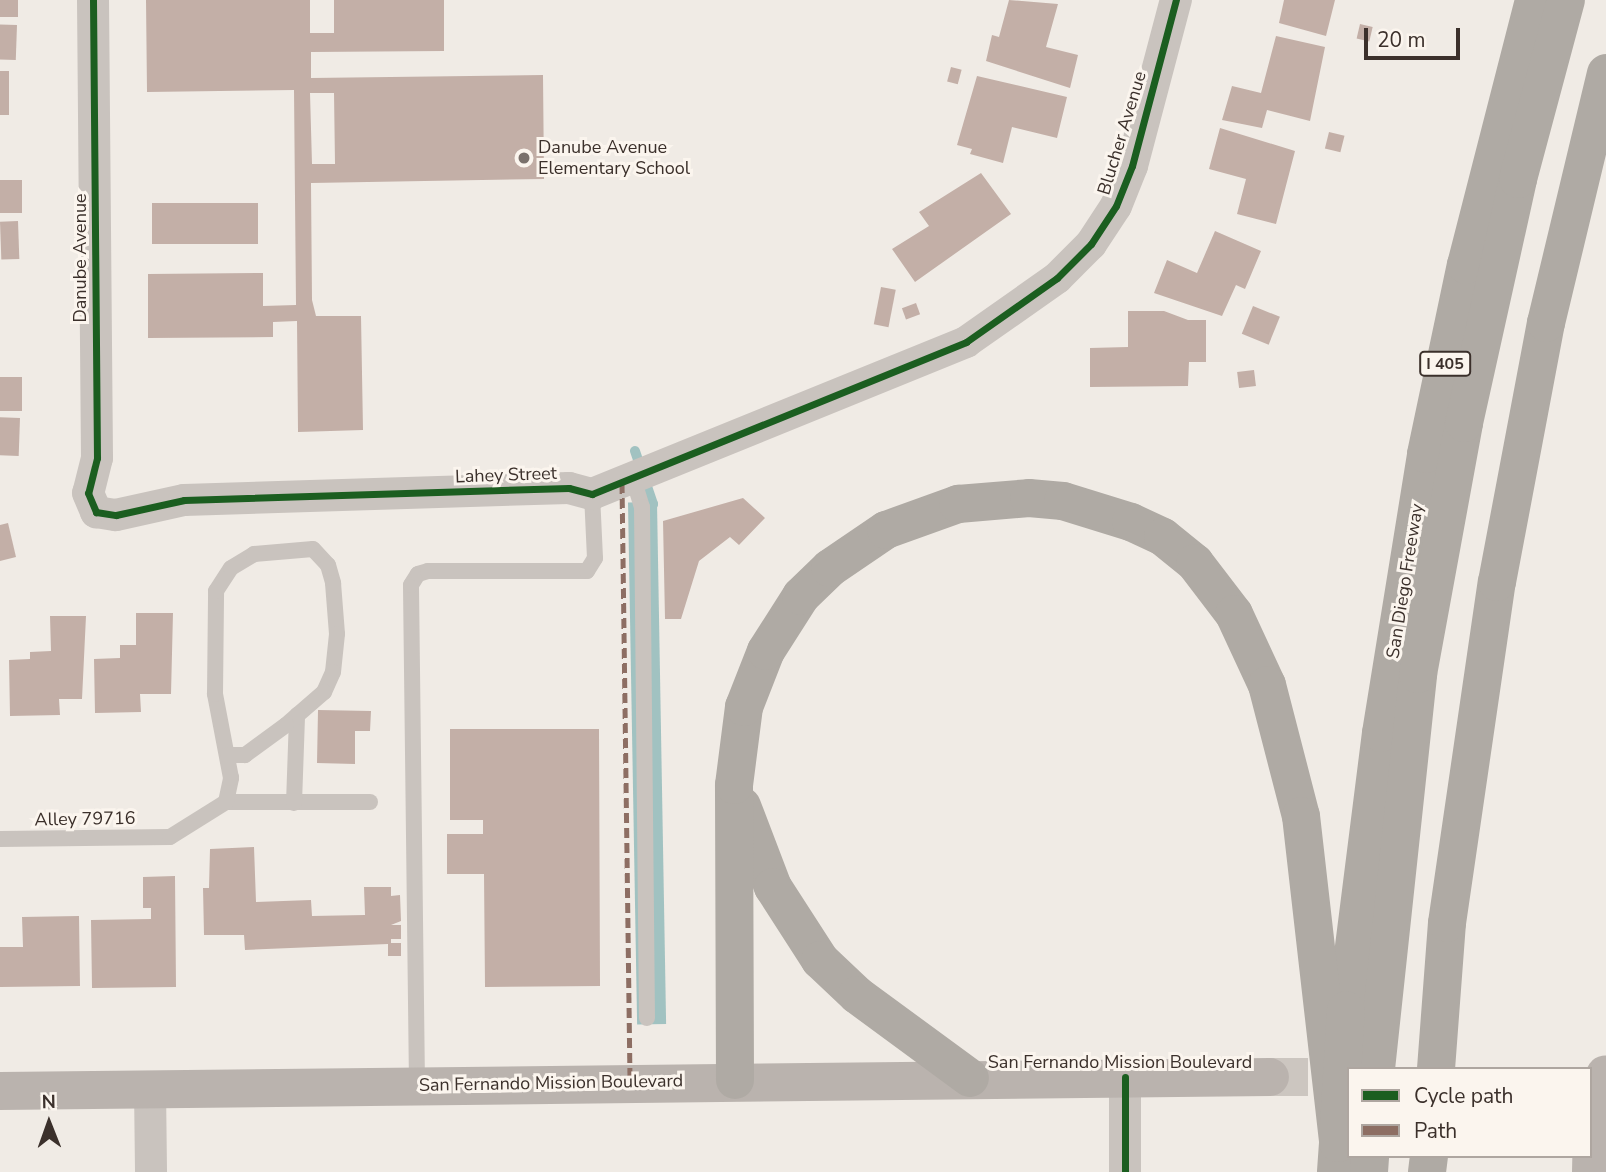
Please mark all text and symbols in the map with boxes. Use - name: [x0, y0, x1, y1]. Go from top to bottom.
- scale bar: [1368, 14, 1464, 58]
- text: 20 m: [1377, 26, 1426, 54]
- street label: Blucher Avenue: [1093, 69, 1151, 197]
- place label: Danube Avenue Elementary School: [538, 137, 690, 180]
- marker: Danube Avenue Elementary School: [516, 150, 532, 166]
- street label: Danube Avenue: [69, 193, 91, 323]
- road number: I 405: [1419, 352, 1471, 376]
- street label: Lahey Street: [455, 462, 557, 488]
- street label: San Diego Freeway: [1382, 502, 1428, 660]
- street label: Alley 79716: [34, 807, 136, 831]
- street label: San Fernando Mission Boulevard: [988, 1051, 1252, 1073]
- legend: [1347, 1067, 1592, 1158]
- street label: San Fernando Mission Boulevard: [419, 1070, 683, 1096]
- text: Cycle path: [1414, 1082, 1513, 1110]
- north arrow: [14, 1088, 84, 1158]
- text: N: [41, 1089, 56, 1115]
- text: Path: [1414, 1117, 1457, 1145]

